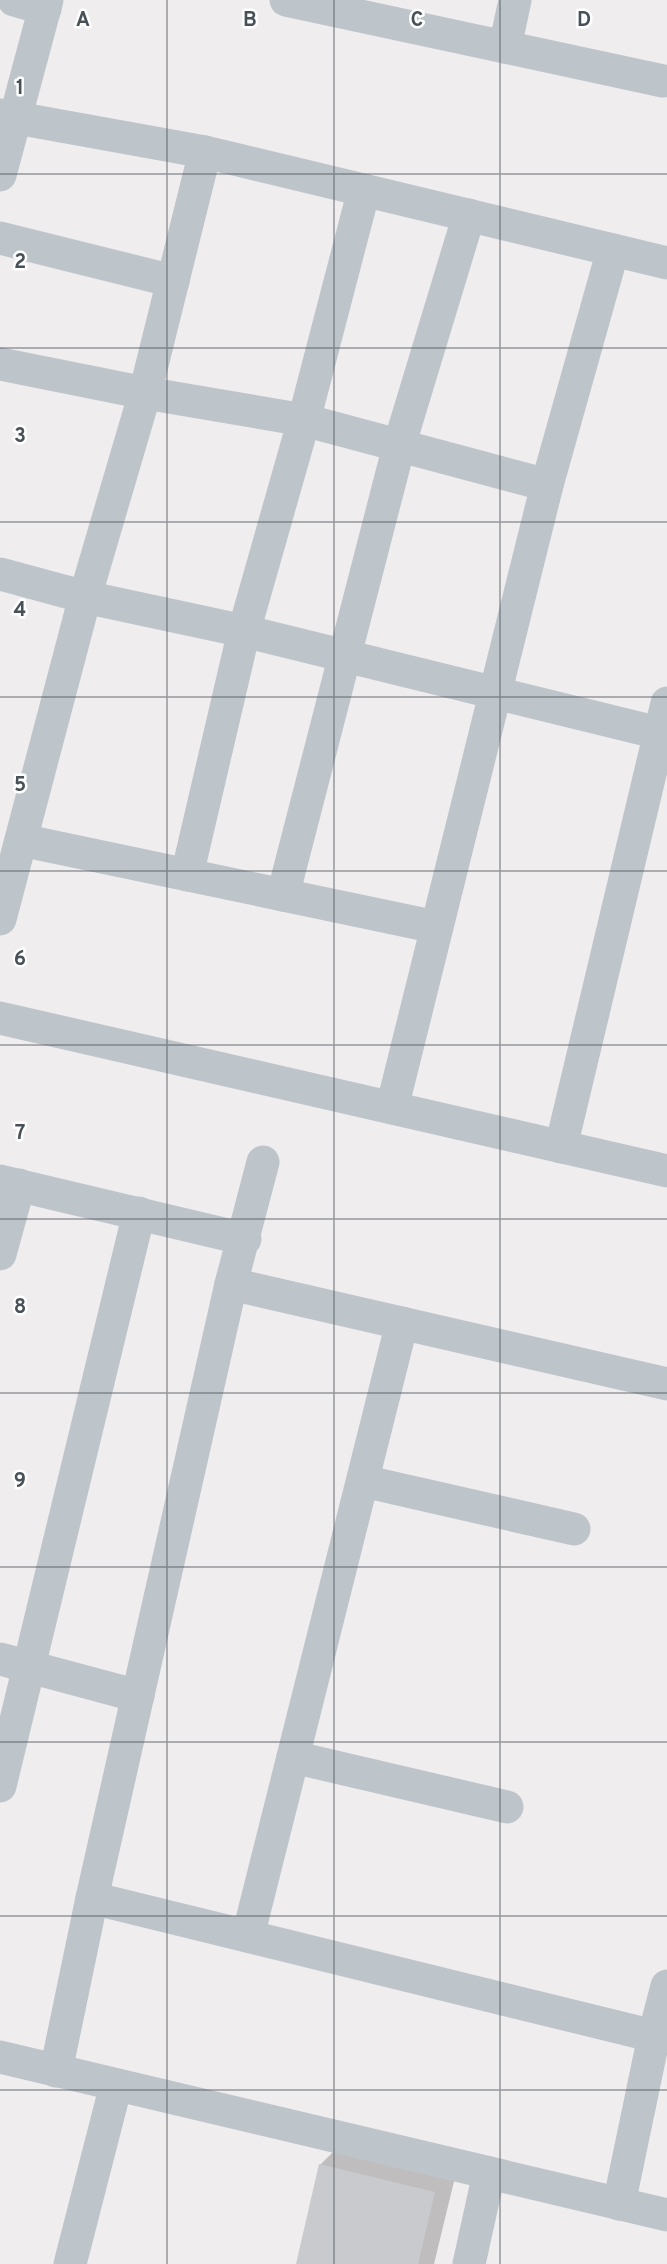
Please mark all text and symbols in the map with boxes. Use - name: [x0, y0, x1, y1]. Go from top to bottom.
- text: A: [76, 8, 90, 34]
- text: B: [243, 8, 257, 34]
- text: C: [411, 8, 423, 34]
- text: D: [577, 8, 591, 34]
- text: 1: [16, 76, 24, 102]
- text: 2: [14, 250, 26, 276]
- text: 3: [14, 424, 26, 450]
- text: 4: [14, 598, 26, 624]
- text: 5: [14, 773, 26, 799]
- text: 6: [14, 947, 26, 973]
- text: 7: [15, 1121, 25, 1147]
- text: 8: [14, 1295, 26, 1321]
- text: 9: [14, 1469, 26, 1495]

